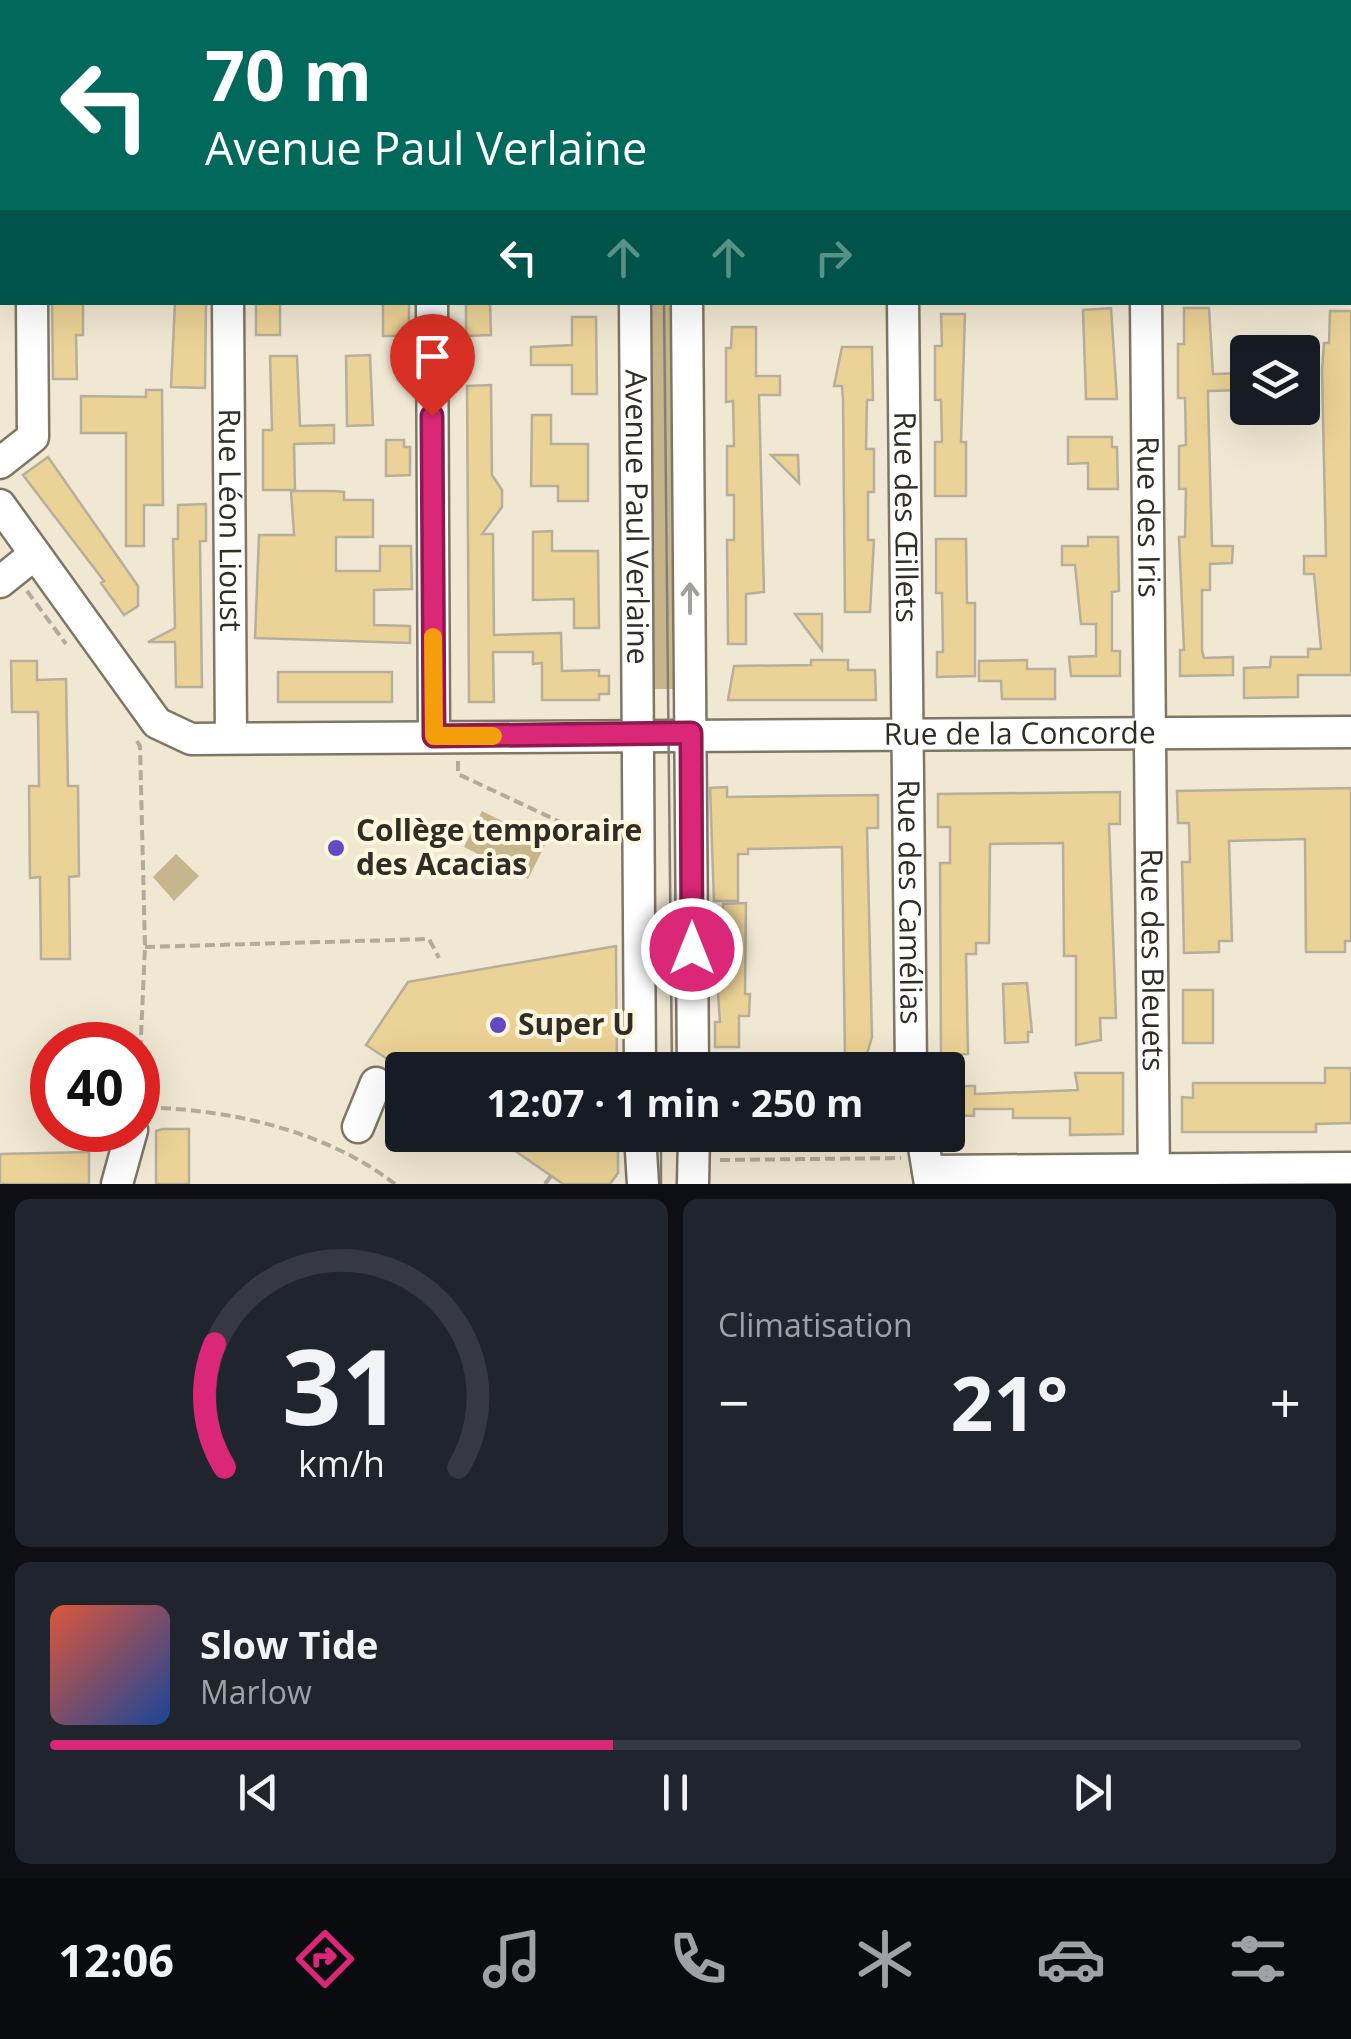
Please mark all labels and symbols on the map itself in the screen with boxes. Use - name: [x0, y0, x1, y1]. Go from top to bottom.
- pin: [390, 314, 475, 417]
- street label: Avenue Paul Verlaine: [616, 369, 659, 665]
- street label: Rue Léon Lioust: [210, 408, 252, 632]
- street label: Rue des Œillets: [885, 411, 928, 623]
- street label: Rue des Iris: [1128, 436, 1171, 598]
- one-way arrow: [680, 583, 699, 615]
- street label: Rue de la Concorde: [884, 711, 1156, 754]
- street label: Rue des Camélias: [889, 779, 933, 1025]
- place label: Collège temporaire des Acacias: [356, 809, 642, 884]
- marker: Collège temporaire des Acacias: [325, 837, 347, 859]
- street label: Rue des Bleuets: [1132, 848, 1175, 1072]
- position arrow: [640, 897, 744, 1001]
- place label: Super U: [518, 1003, 635, 1044]
- marker: Super U: [487, 1014, 509, 1036]
- speed limit sign: 40: [30, 1022, 160, 1152]

